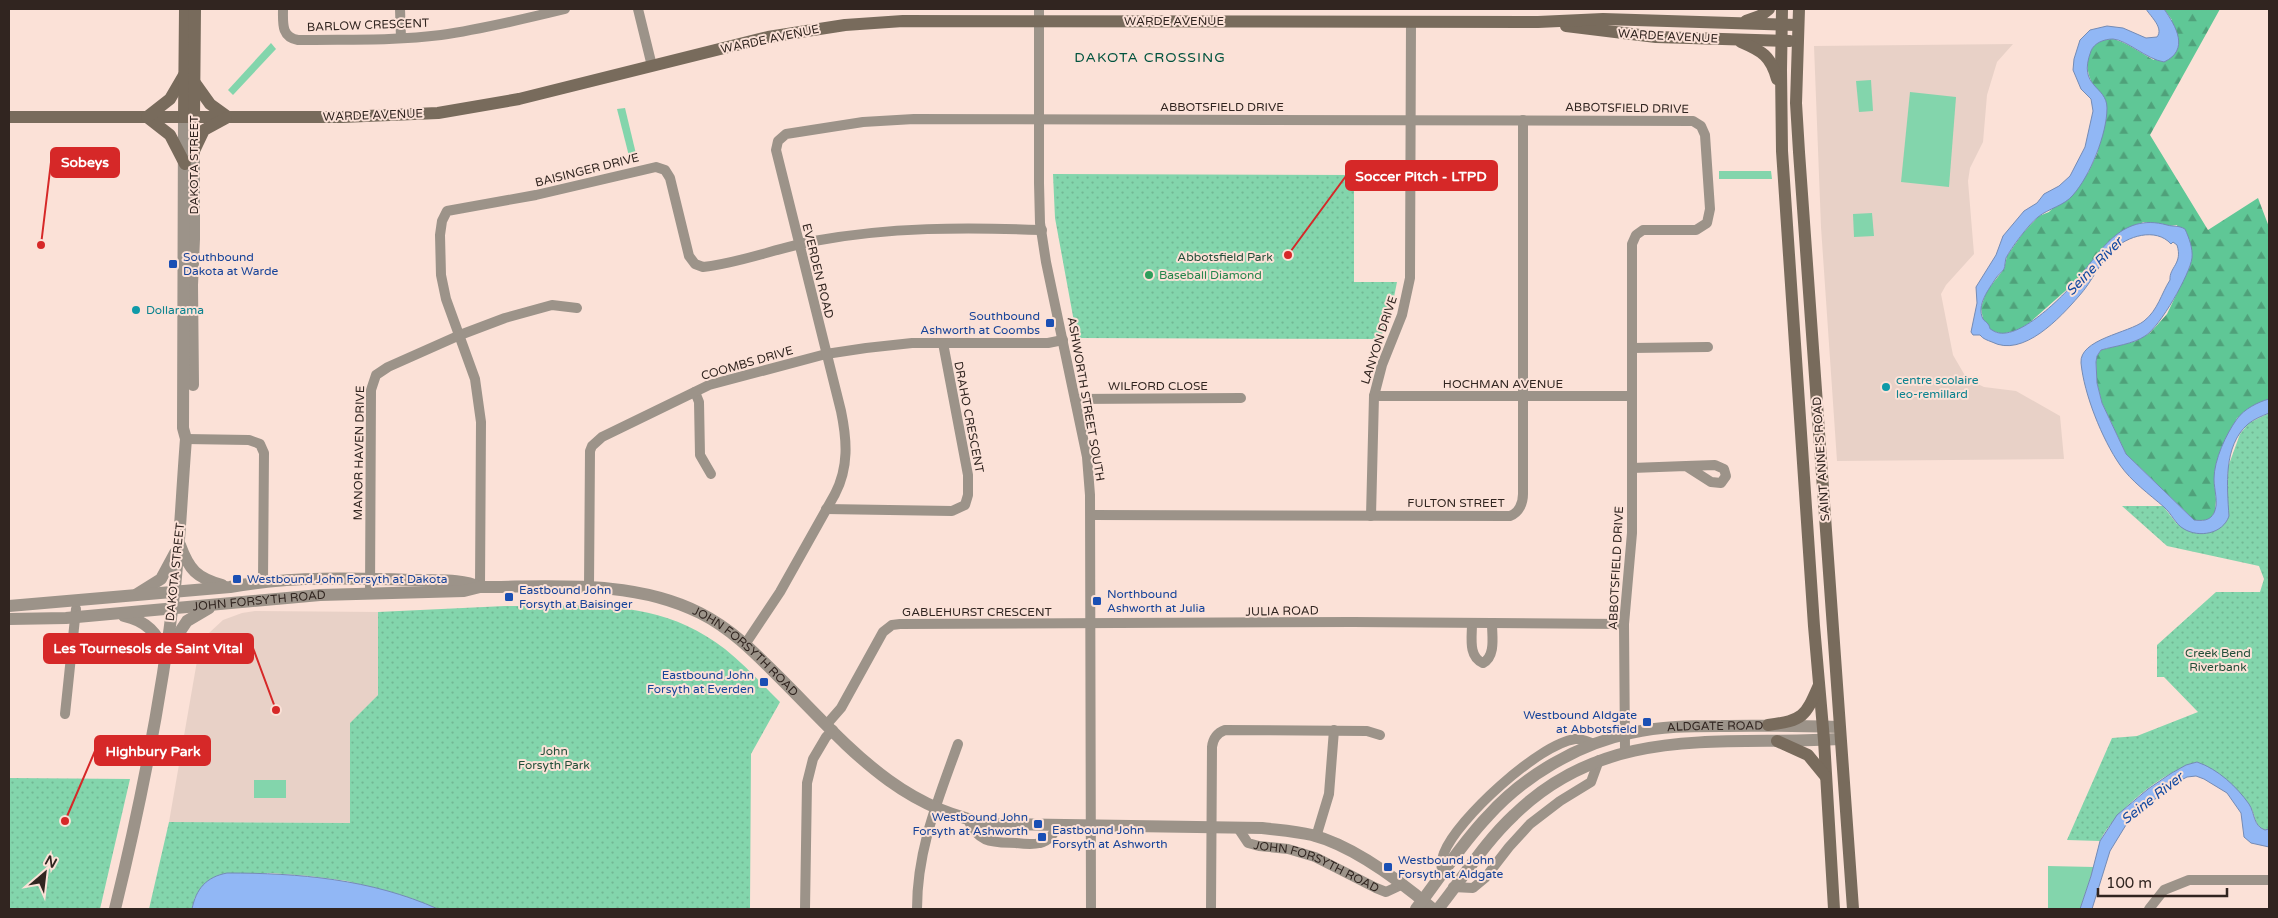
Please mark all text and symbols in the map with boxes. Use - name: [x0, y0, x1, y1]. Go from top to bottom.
- street label: WARDE AVENUE: [1124, 14, 1224, 28]
- street label: BARLOW CRESCENT: [306, 16, 430, 34]
- street label: WARDE AVENUE: [720, 22, 821, 56]
- street label: WARDE AVENUE: [1618, 26, 1719, 46]
- district label: DAKOTA CROSSING: [1074, 49, 1226, 66]
- street label: ABBOTSFIELD DRIVE: [1160, 100, 1284, 114]
- street label: ABBOTSFIELD DRIVE: [1565, 100, 1689, 116]
- street label: WARDE AVENUE: [323, 106, 424, 124]
- street label: DAKOTA STREET: [187, 115, 201, 214]
- callout: Sobeys: [51, 148, 119, 177]
- street label: BAISINGER DRIVE: [534, 150, 641, 190]
- text: Sobeys: [61, 154, 109, 171]
- callout: Soccer Pitch - LTPD: [1346, 161, 1497, 190]
- text: Soccer Pitch - LTPD: [1355, 168, 1487, 185]
- street label: EVERDEN ROAD: [799, 222, 837, 320]
- water label: Seine River: [2062, 233, 2127, 299]
- place label: Southbound Dakota at Warde: [183, 250, 278, 278]
- park label: Abbotsfield Park: [1177, 250, 1273, 264]
- marker: Southbound Dakota at Warde: [167, 258, 179, 270]
- place label: Baseball Diamond: [1159, 268, 1262, 282]
- marker: Baseball Diamond: [1143, 269, 1155, 281]
- street label: LANYON DRIVE: [1358, 294, 1400, 386]
- place label: Dollarama: [146, 303, 204, 317]
- marker: Dollarama: [130, 304, 142, 316]
- place label: Southbound Ashworth at Coombs: [920, 309, 1040, 337]
- street label: ASHWORTH STREET SOUTH: [1065, 316, 1107, 482]
- marker: Southbound Ashworth at Coombs: [1044, 317, 1056, 329]
- street label: COOMBS DRIVE: [699, 343, 795, 383]
- street label: DRAHO CRESCENT: [951, 360, 987, 475]
- place label: centre scolaire leo-remillard: [1896, 373, 1979, 401]
- street label: HOCHMAN AVENUE: [1443, 377, 1563, 391]
- street label: WILFORD CLOSE: [1108, 379, 1208, 393]
- marker: centre scolaire leo-remillard: [1880, 381, 1892, 393]
- street label: MANOR HAVEN DRIVE: [351, 385, 367, 521]
- street label: SAINT ANNE'S ROAD: [1810, 396, 1832, 522]
- street label: FULTON STREET: [1407, 496, 1505, 510]
- street label: ABBOTSFIELD DRIVE: [1606, 505, 1626, 630]
- street label: DAKOTA STREET: [163, 521, 187, 622]
- place label: Westbound John Forsyth at Dakota: [247, 572, 448, 586]
- marker: Westbound John Forsyth at Dakota: [231, 573, 243, 585]
- place label: Eastbound John Forsyth at Baisinger: [519, 583, 633, 611]
- place label: Northbound Ashworth at Julia: [1107, 587, 1205, 615]
- street label: JOHN FORSYTH ROAD: [192, 588, 326, 614]
- marker: Eastbound John Forsyth at Baisinger: [503, 591, 515, 603]
- marker: Northbound Ashworth at Julia: [1091, 595, 1103, 607]
- street label: JULIA ROAD: [1245, 603, 1319, 619]
- street label: JOHN FORSYTH ROAD: [690, 604, 801, 699]
- street label: GABLEHURST CRESCENT: [902, 605, 1053, 619]
- callout: Les Tournesols de Saint Vital: [44, 634, 253, 663]
- text: Les Tournesols de Saint Vital: [53, 640, 243, 657]
- park label: Creek Bend Riverbank: [2185, 646, 2251, 674]
- place label: Eastbound John Forsyth at Everden: [647, 668, 754, 696]
- marker: Eastbound John Forsyth at Everden: [758, 676, 770, 688]
- place label: Westbound Aldgate at Abbotsfield: [1523, 708, 1637, 736]
- marker: Westbound Aldgate at Abbotsfield: [1641, 716, 1653, 728]
- street label: ALDGATE ROAD: [1666, 719, 1763, 734]
- callout: Highbury Park: [95, 736, 210, 765]
- text: Highbury Park: [105, 743, 201, 760]
- park label: John Forsyth Park: [518, 744, 590, 772]
- water label: Seine River: [2118, 768, 2188, 828]
- place label: Westbound John Forsyth at Ashworth: [912, 810, 1028, 838]
- marker: Westbound John Forsyth at Ashworth: [1032, 818, 1044, 830]
- place label: Eastbound John Forsyth at Ashworth: [1052, 823, 1168, 851]
- marker: Eastbound John Forsyth at Ashworth: [1036, 831, 1048, 843]
- street label: JOHN FORSYTH ROAD: [1252, 838, 1382, 895]
- north arrow: [20, 848, 70, 898]
- text: N: [42, 852, 60, 872]
- place label: Westbound John Forsyth at Aldgate: [1398, 853, 1504, 881]
- marker: Westbound John Forsyth at Aldgate: [1382, 861, 1394, 873]
- scale bar: [2098, 866, 2227, 898]
- text: 100 m: [2106, 874, 2152, 892]

